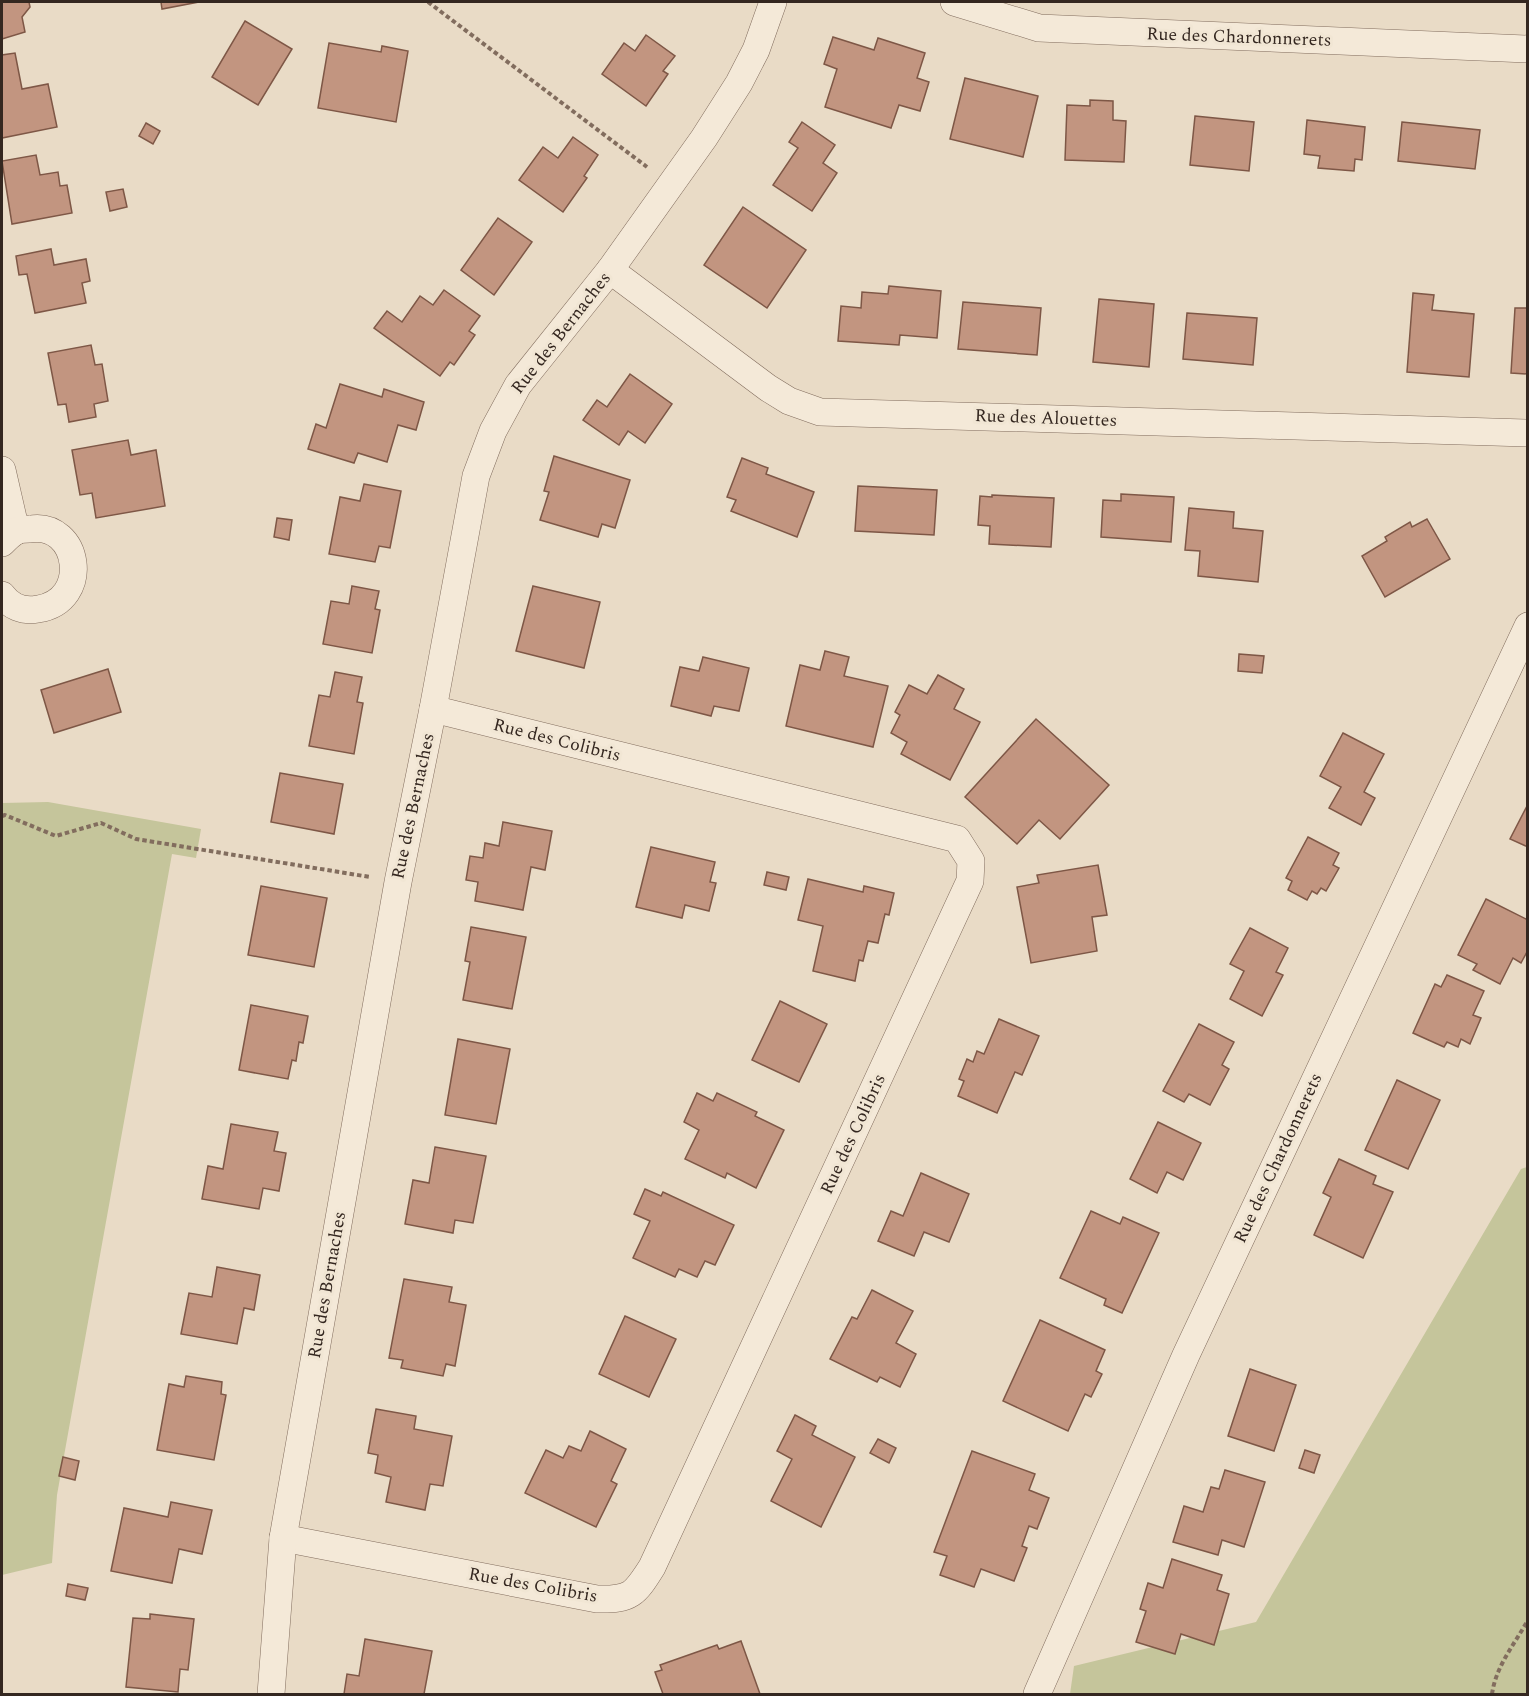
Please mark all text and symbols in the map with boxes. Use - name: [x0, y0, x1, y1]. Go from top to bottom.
- street label: Rue des Chardonnerets: [1146, 20, 1332, 54]
- street label: Rue des Bernaches: [505, 266, 617, 400]
- street label: Rue des Alouettes: [974, 402, 1118, 434]
- street label: Rue des Colibris: [490, 711, 624, 769]
- street label: Rue des Bernaches: [384, 730, 442, 882]
- street label: Rue des Chardonnerets: [1227, 1068, 1329, 1248]
- street label: Rue des Colibris: [813, 1069, 893, 1199]
- street label: Rue des Bernaches: [301, 1209, 353, 1361]
- street label: Rue des Colibris: [466, 1560, 600, 1610]

